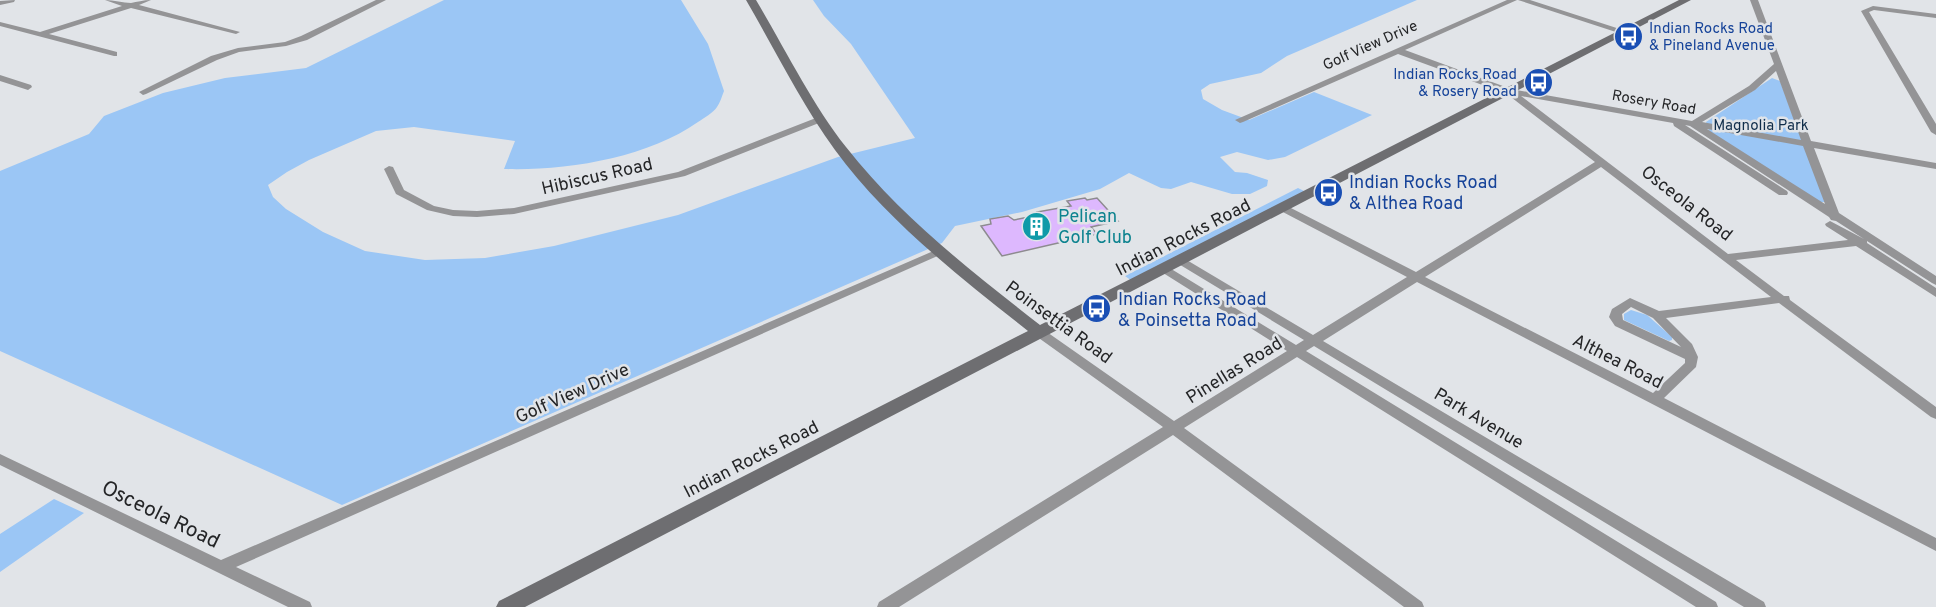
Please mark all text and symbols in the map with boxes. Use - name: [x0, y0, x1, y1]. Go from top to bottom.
- street label: Golf View Drive: [1320, 17, 1421, 76]
- place label: Indian Rocks Road & Pineland Avenue: [1649, 20, 1775, 56]
- bus stop icon: Indian Rocks Road & Pineland Avenue: [1612, 21, 1644, 53]
- place label: Indian Rocks Road & Rosery Road: [1393, 66, 1517, 102]
- bus stop icon: Indian Rocks Road & Rosery Road: [1522, 67, 1554, 99]
- street label: Rosery Road: [1610, 87, 1697, 120]
- park label: Magnolia Park: [1713, 117, 1809, 136]
- street label: Hibiscus Road: [539, 153, 655, 201]
- street label: Osceola Road: [1636, 161, 1737, 247]
- place label: Indian Rocks Road & Althea Road: [1349, 172, 1498, 216]
- bus stop icon: Indian Rocks Road & Althea Road: [1312, 176, 1344, 208]
- street label: Indian Rocks Road: [1112, 194, 1255, 282]
- place label: Pelican Golf Club: [1058, 206, 1132, 250]
- building icon: Pelican Golf Club: [1021, 210, 1053, 242]
- street label: Poinsettia Road: [1000, 277, 1116, 370]
- place label: Indian Rocks Road & Poinsetta Road: [1118, 289, 1267, 333]
- bus stop icon: Indian Rocks Road & Poinsetta Road: [1081, 293, 1113, 325]
- street label: Althea Road: [1568, 330, 1667, 395]
- street label: Pinellas Road: [1182, 333, 1287, 410]
- street label: Golf View Drive: [512, 359, 633, 430]
- street label: Park Avenue: [1429, 383, 1527, 455]
- street label: Indian Rocks Road: [680, 416, 823, 504]
- street label: Osceola Road: [97, 475, 224, 556]

